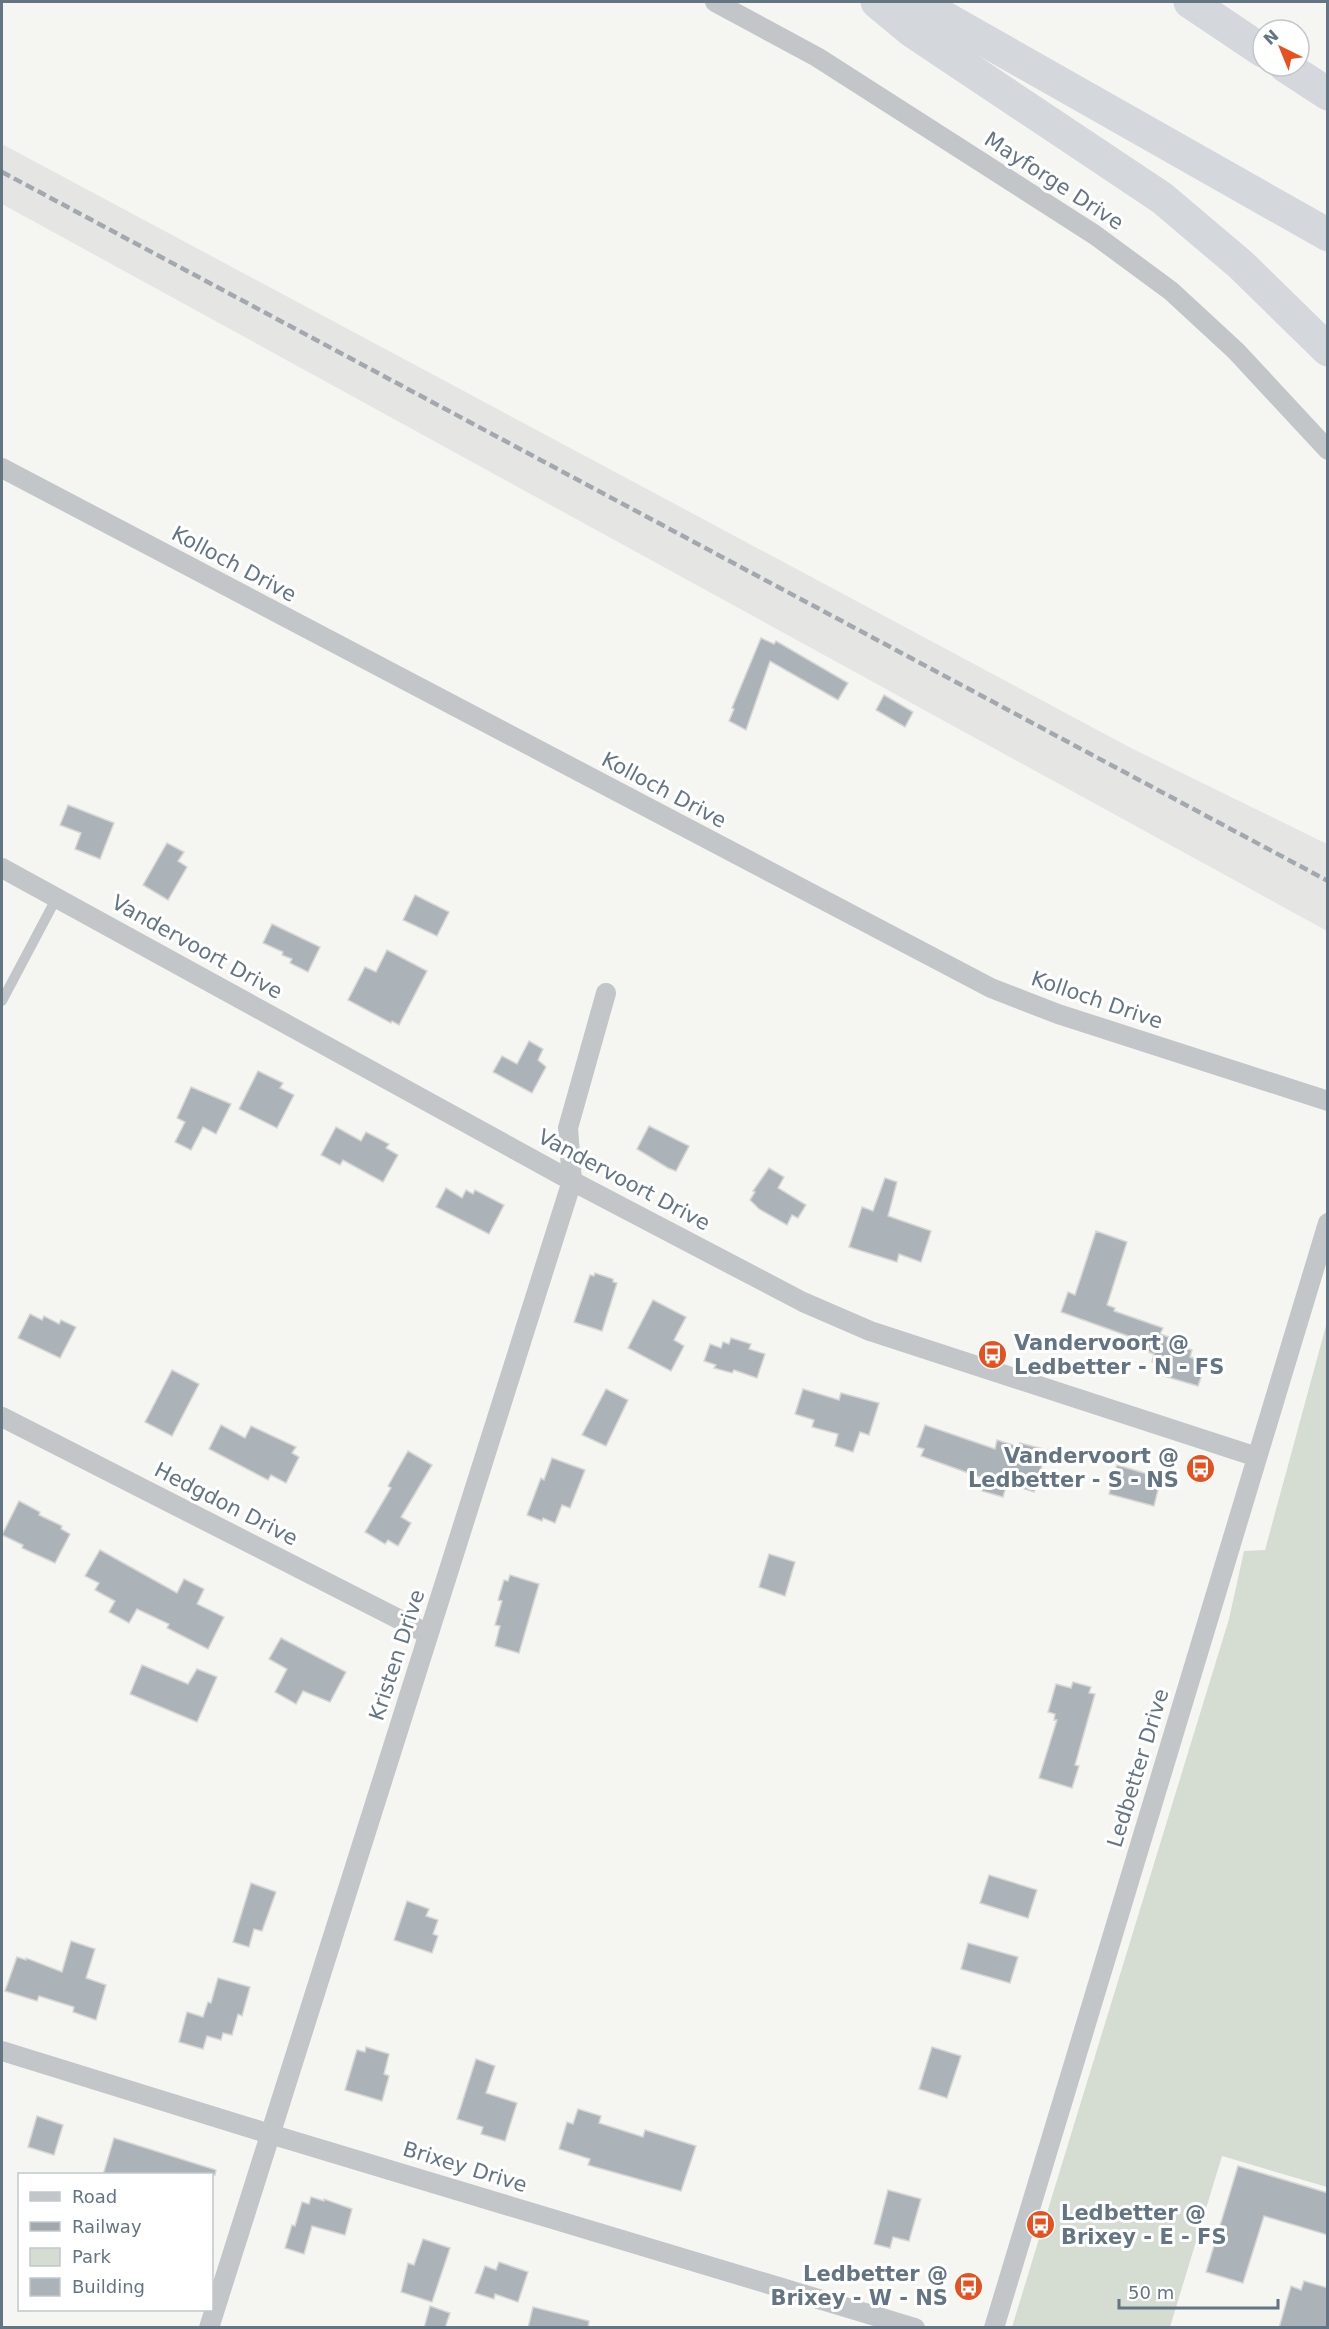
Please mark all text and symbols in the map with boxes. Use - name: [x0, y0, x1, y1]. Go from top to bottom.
- north arrow: [1251, 18, 1311, 78]
- text: N: [1260, 26, 1282, 49]
- street label: Mayforge Drive: [980, 127, 1128, 235]
- street label: Kolloch Drive: [168, 521, 300, 607]
- street label: Kolloch Drive: [598, 747, 730, 833]
- street label: Vandervoort Drive: [107, 890, 287, 1004]
- street label: Kolloch Drive: [1028, 966, 1166, 1034]
- street label: Vandervoort Drive: [534, 1124, 714, 1236]
- place label: Vandervoort @ Ledbetter - N - FS: [1014, 1331, 1224, 1379]
- bus stop icon: Vandervoort @ Ledbetter - N - FS: [977, 1339, 1009, 1371]
- place label: Vandervoort @ Ledbetter - S - NS: [968, 1444, 1179, 1492]
- bus stop icon: Vandervoort @ Ledbetter - S - NS: [1184, 1452, 1216, 1484]
- street label: Hedgdon Drive: [150, 1458, 302, 1550]
- street label: Kristen Drive: [365, 1586, 429, 1724]
- street label: Ledbetter Drive: [1102, 1686, 1174, 1850]
- street label: Brixey Drive: [400, 2137, 530, 2197]
- legend: [18, 2173, 213, 2311]
- text: Road: [72, 2186, 117, 2207]
- place label: Ledbetter @ Brixey - E - FS: [1061, 2201, 1227, 2249]
- bus stop icon: Ledbetter @ Brixey - E - FS: [1024, 2209, 1056, 2241]
- text: Railway: [72, 2216, 142, 2237]
- text: Park: [72, 2246, 111, 2267]
- place label: Ledbetter @ Brixey - W - NS: [770, 2262, 948, 2310]
- bus stop icon: Ledbetter @ Brixey - W - NS: [953, 2270, 985, 2302]
- scale bar: [1119, 2272, 1278, 2310]
- text: Building: [72, 2276, 145, 2297]
- text: 50 m: [1128, 2282, 1174, 2303]

